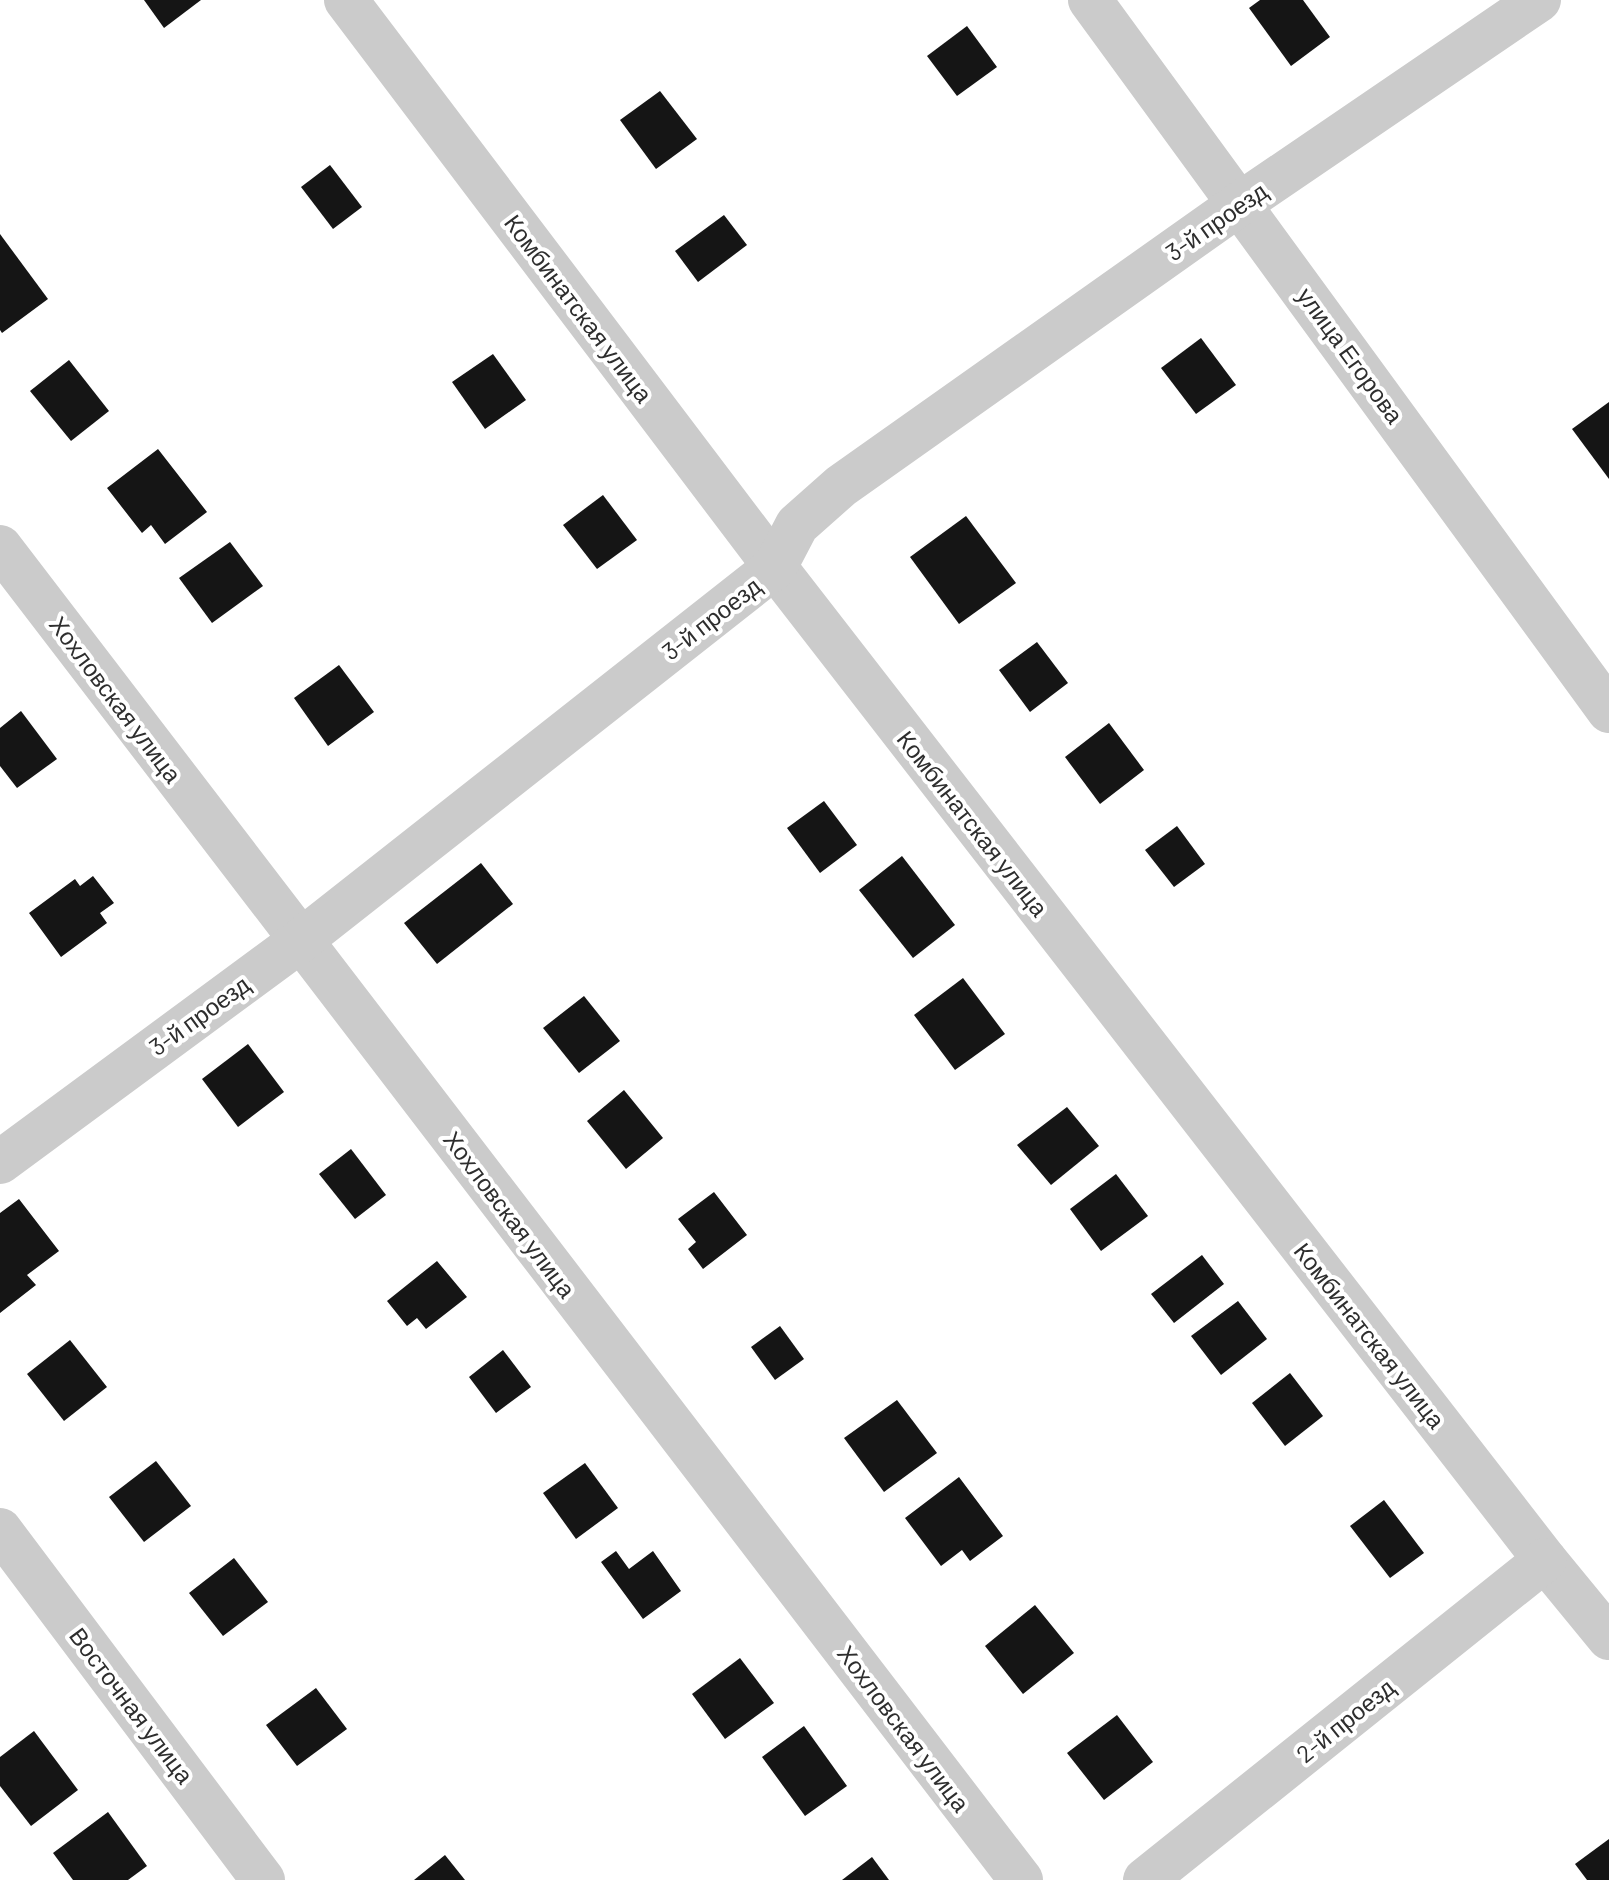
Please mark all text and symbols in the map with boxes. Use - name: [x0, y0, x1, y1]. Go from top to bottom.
- street label: 3-й проезд: [1160, 176, 1272, 266]
- street label: Комбинатская улица: [499, 208, 659, 408]
- street label: улица Егорова: [1292, 281, 1410, 429]
- street label: 3-й проезд: [656, 571, 766, 665]
- street label: Хохловская улица: [44, 610, 188, 789]
- street label: Комбинатская улица: [891, 724, 1055, 922]
- street label: 3-й проезд: [143, 969, 255, 1061]
- street label: Хохловская улица: [438, 1125, 582, 1304]
- street label: Комбинатская улица: [1288, 1236, 1452, 1434]
- street label: Восточная улица: [64, 1621, 200, 1789]
- street label: Хохловская улица: [832, 1639, 976, 1818]
- street label: 2-й проезд: [1290, 1672, 1400, 1768]

